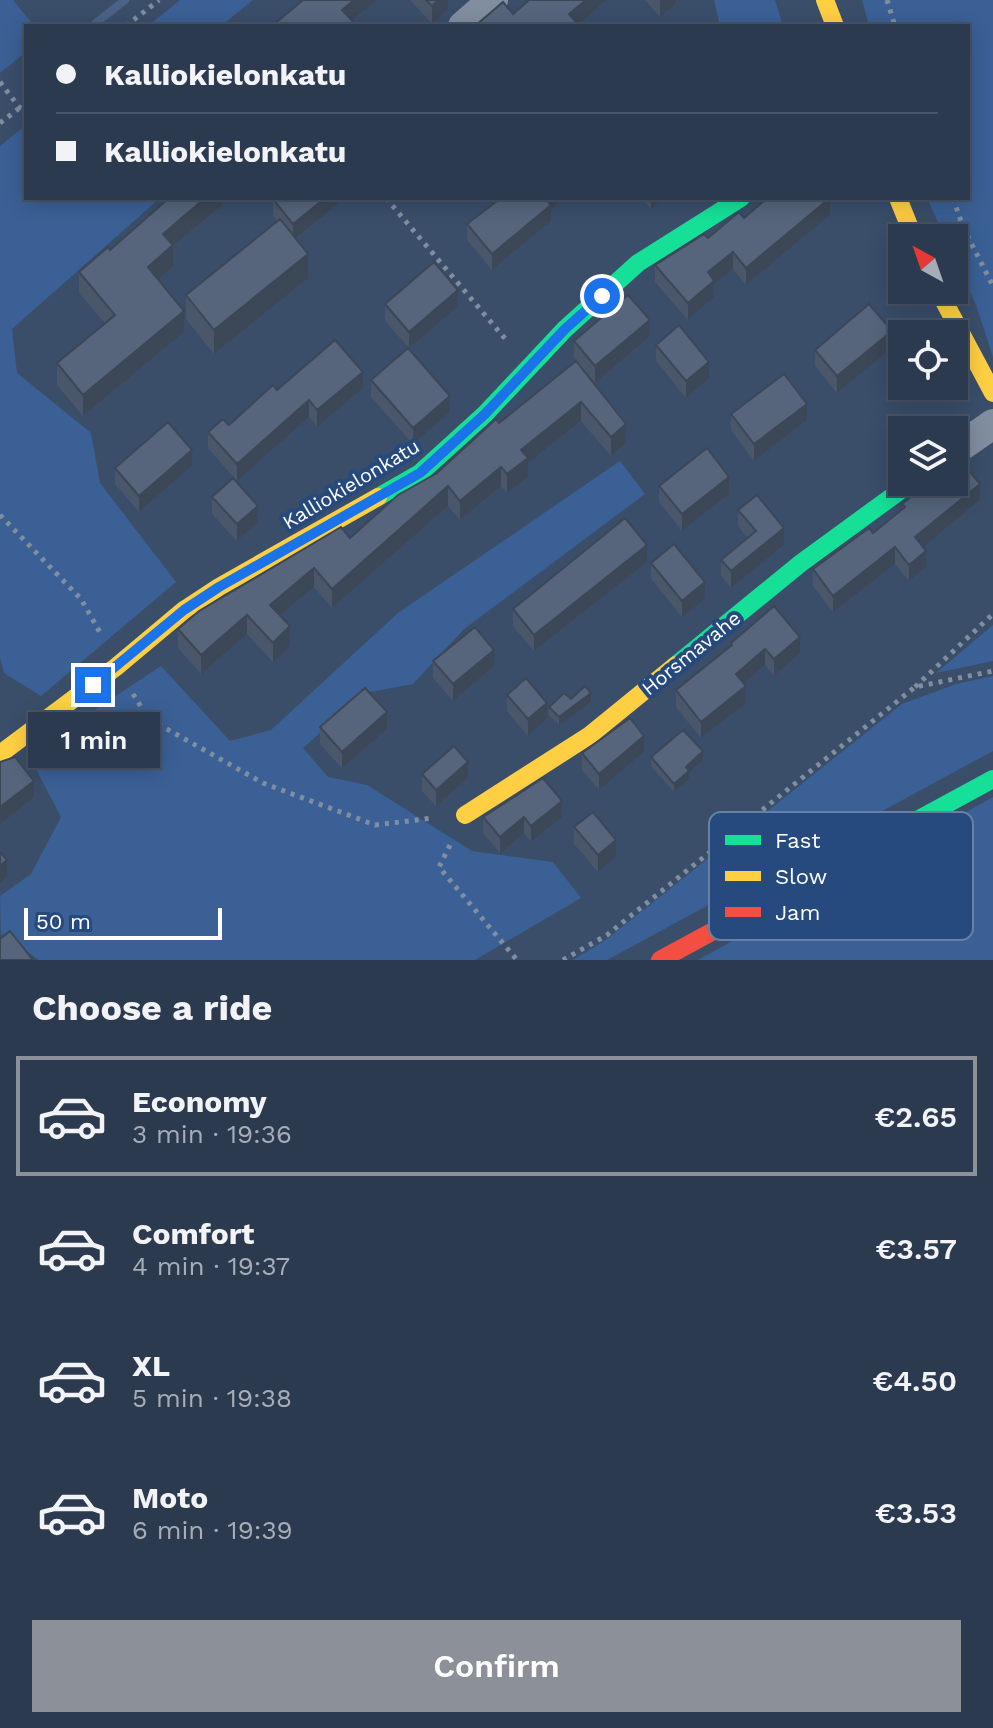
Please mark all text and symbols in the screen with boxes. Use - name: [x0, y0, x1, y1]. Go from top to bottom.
- text: Kalliokielonkatu: [104, 57, 346, 92]
- text: Kalliokielonkatu: [104, 134, 346, 169]
- north arrow: [888, 224, 968, 304]
- map controls: [888, 224, 968, 496]
- route start: [584, 278, 620, 314]
- button: locate: [888, 320, 968, 400]
- button: layers: [888, 416, 968, 496]
- street label: Kalliokielonkatu: [278, 434, 424, 534]
- street label: Horsmavahe: [637, 606, 745, 700]
- route end: [75, 667, 111, 703]
- callout: 1 min: [27, 713, 159, 769]
- text: 1 min: [61, 725, 127, 755]
- legend: [709, 812, 973, 940]
- text: Fast: [775, 828, 821, 853]
- text: Slow: [775, 864, 827, 889]
- text: Jam: [775, 900, 820, 925]
- scale bar: [24, 904, 222, 940]
- text: 50 m: [36, 909, 91, 934]
- text: Choose a ride: [32, 987, 272, 1029]
- icon: car: [36, 1080, 108, 1152]
- text: Economy: [132, 1084, 267, 1119]
- text: €2.65: [874, 1099, 957, 1134]
- text: 3 min · 19:36: [132, 1119, 292, 1149]
- icon: car: [36, 1212, 108, 1284]
- text: Comfort: [132, 1216, 254, 1251]
- text: €3.57: [875, 1231, 957, 1266]
- text: 4 min · 19:37: [132, 1251, 290, 1281]
- icon: car: [36, 1344, 108, 1416]
- text: XL: [132, 1348, 170, 1383]
- text: €4.50: [872, 1363, 957, 1398]
- text: 5 min · 19:38: [132, 1383, 292, 1413]
- icon: car: [36, 1476, 108, 1548]
- text: Moto: [132, 1480, 208, 1515]
- text: €3.53: [875, 1495, 957, 1530]
- text: 6 min · 19:39: [132, 1515, 293, 1545]
- button: Confirm: [32, 1620, 961, 1712]

